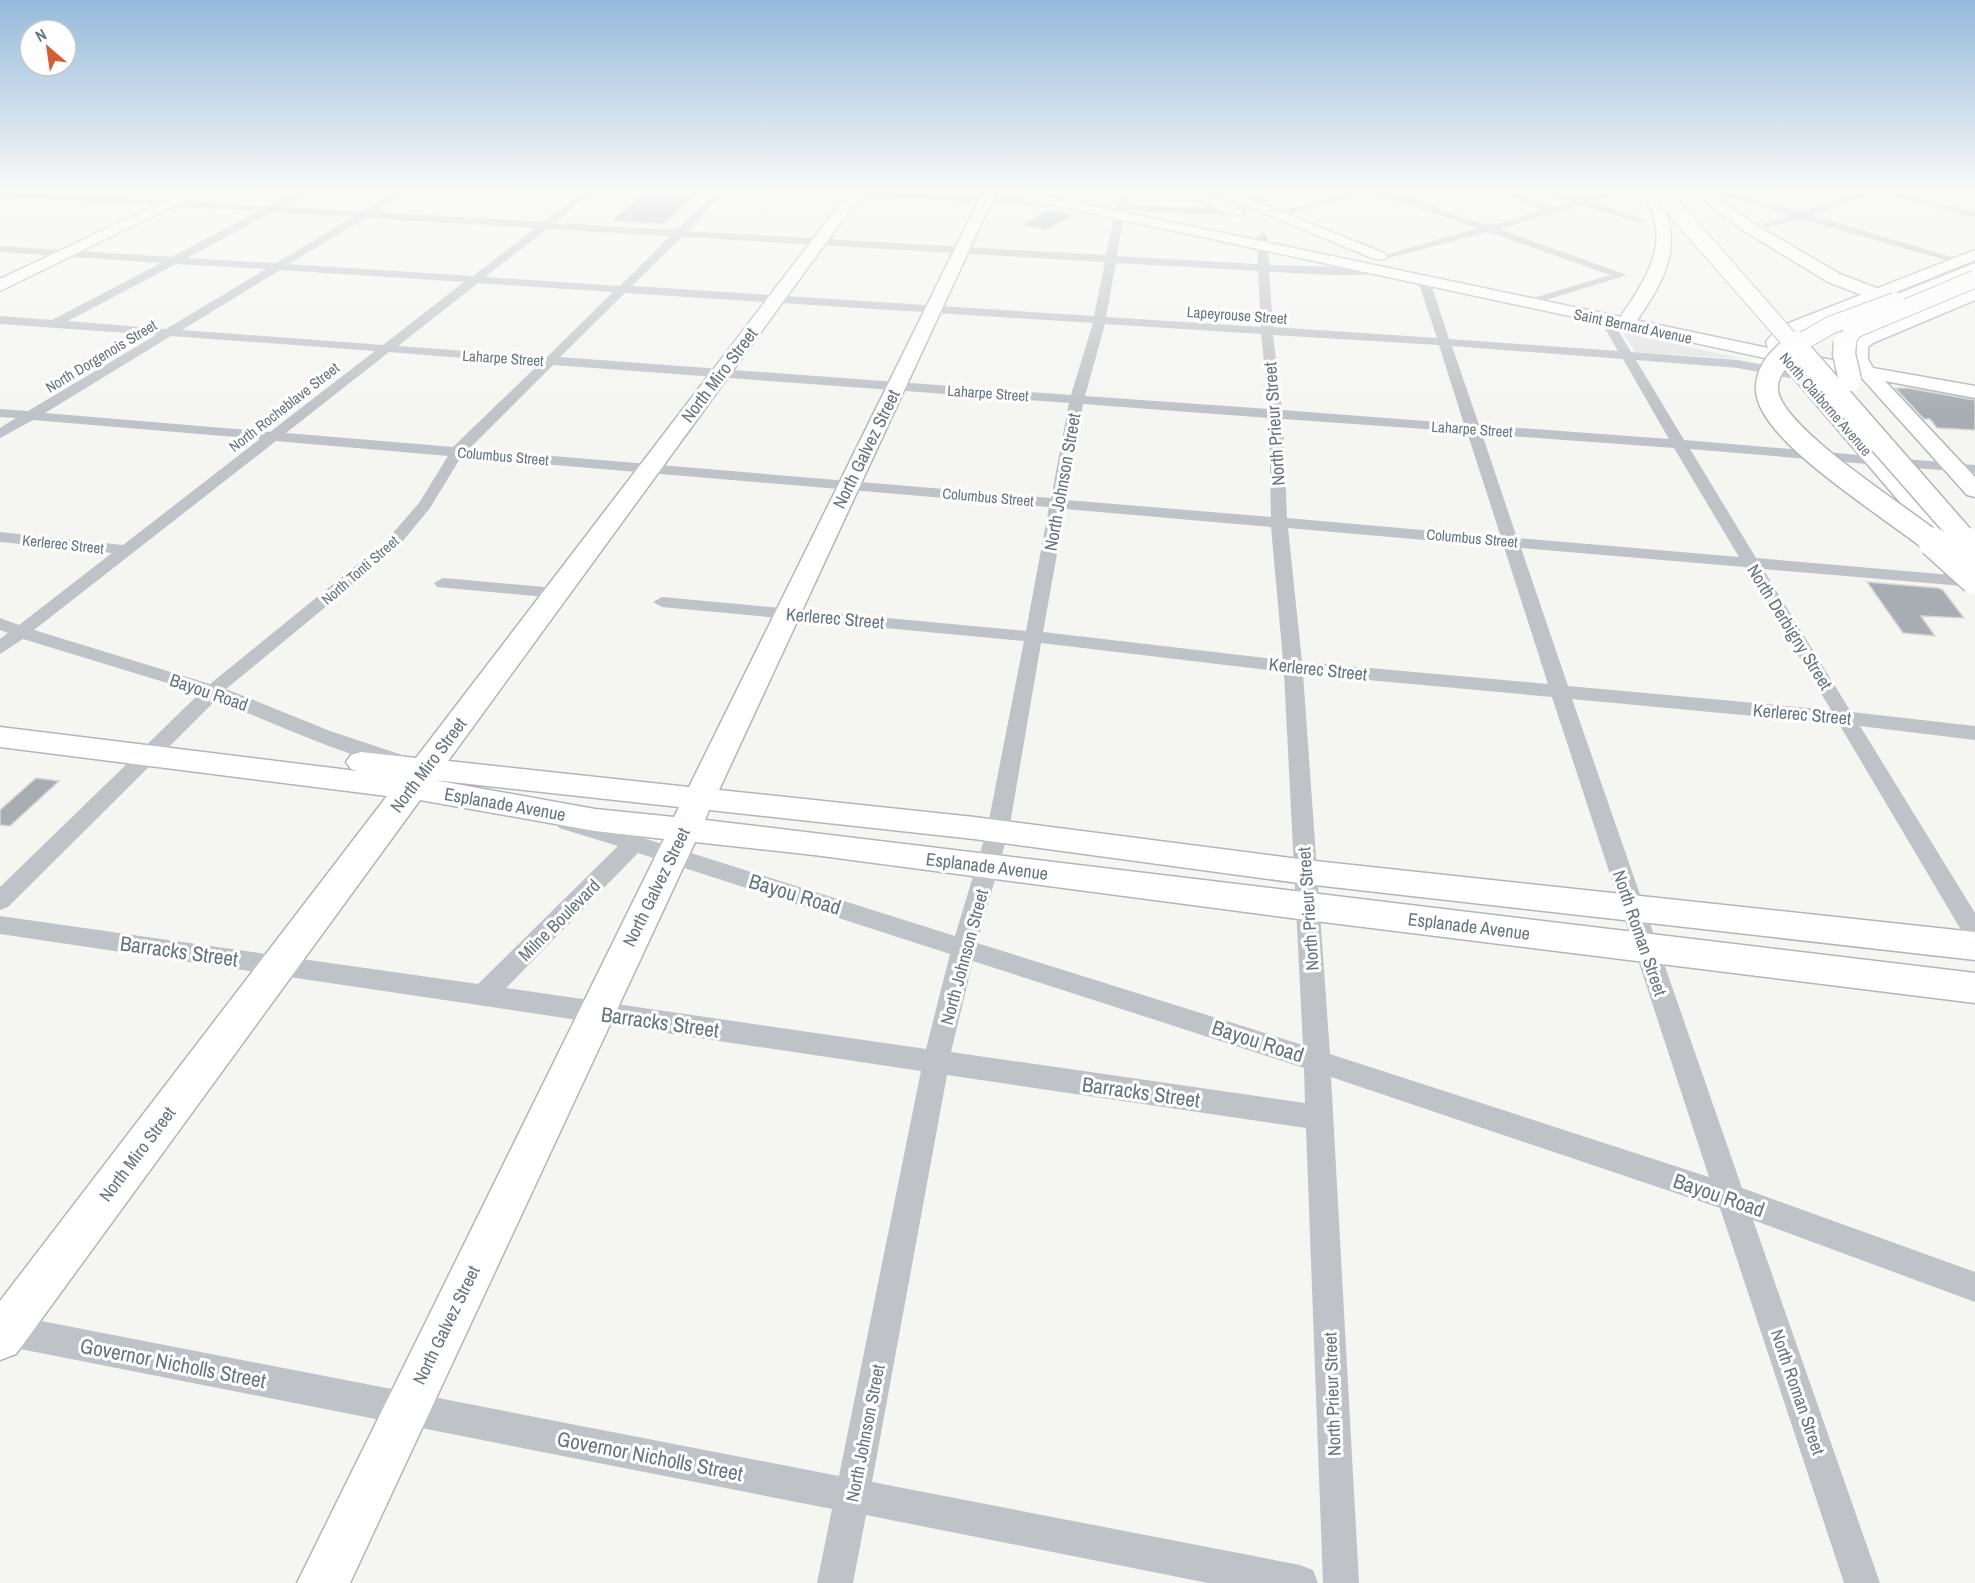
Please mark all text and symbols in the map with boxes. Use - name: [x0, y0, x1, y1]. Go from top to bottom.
- north arrow: [18, 18, 78, 78]
- text: N: [31, 23, 50, 47]
- street label: Lapeyrouse Street: [1186, 301, 1288, 329]
- street label: Saint Bernard Avenue: [1572, 303, 1694, 349]
- street label: North Dorgenois Street: [41, 314, 161, 398]
- street label: North Miro Street: [675, 322, 763, 428]
- street label: Laharpe Street: [462, 345, 545, 371]
- street label: North Claiborne Avenue: [1775, 348, 1877, 460]
- street label: North Rocheblave Street: [224, 357, 344, 457]
- street label: North Prieur Street: [1257, 361, 1291, 487]
- street label: Laharpe Street: [947, 380, 1030, 406]
- street label: North Galvez Street: [826, 385, 906, 513]
- street label: North Johnson Street: [1038, 411, 1086, 553]
- street label: Laharpe Street: [1431, 416, 1514, 442]
- street label: Columbus Street: [456, 442, 550, 471]
- street label: Columbus Street: [941, 483, 1035, 512]
- street label: Columbus Street: [1425, 524, 1519, 553]
- street label: Kerlerec Street: [21, 529, 105, 559]
- street label: North Tonti Street: [317, 530, 404, 609]
- street label: North Derbigny Street: [1741, 559, 1839, 695]
- street label: Kerlerec Street: [785, 601, 885, 635]
- street label: Kerlerec Street: [1268, 651, 1368, 687]
- street label: Bayou Road: [167, 667, 251, 717]
- street label: Kerlerec Street: [1752, 697, 1852, 731]
- street label: North Miro Street: [384, 712, 472, 818]
- street label: Esplanade Avenue: [442, 781, 568, 827]
- street label: North Galvez Street: [616, 823, 696, 951]
- street label: Esplanade Avenue: [925, 846, 1049, 886]
- street label: North Prieur Street: [1291, 846, 1325, 972]
- street label: Bayou Road: [745, 866, 845, 922]
- street label: North Roman Street: [1607, 867, 1673, 999]
- street label: Milne Boulevard: [512, 873, 606, 967]
- street label: North Johnson Street: [934, 886, 994, 1028]
- street label: Esplanade Avenue: [1407, 906, 1531, 946]
- street label: Barracks Street: [118, 928, 240, 974]
- street label: Barracks Street: [599, 999, 721, 1045]
- street label: Bayou Road: [1208, 1013, 1308, 1069]
- street label: Barracks Street: [1080, 1069, 1202, 1115]
- street label: North Miro Street: [93, 1101, 181, 1207]
- street label: Bayou Road: [1669, 1166, 1769, 1224]
- street label: North Galvez Street: [406, 1261, 486, 1389]
- street label: North Roman Street: [1765, 1326, 1831, 1458]
- street label: Governor Nicholls Street: [78, 1331, 269, 1395]
- street label: North Prieur Street: [1317, 1332, 1347, 1456]
- street label: North Johnson Street: [839, 1362, 891, 1504]
- street label: Governor Nicholls Street: [555, 1424, 746, 1488]

